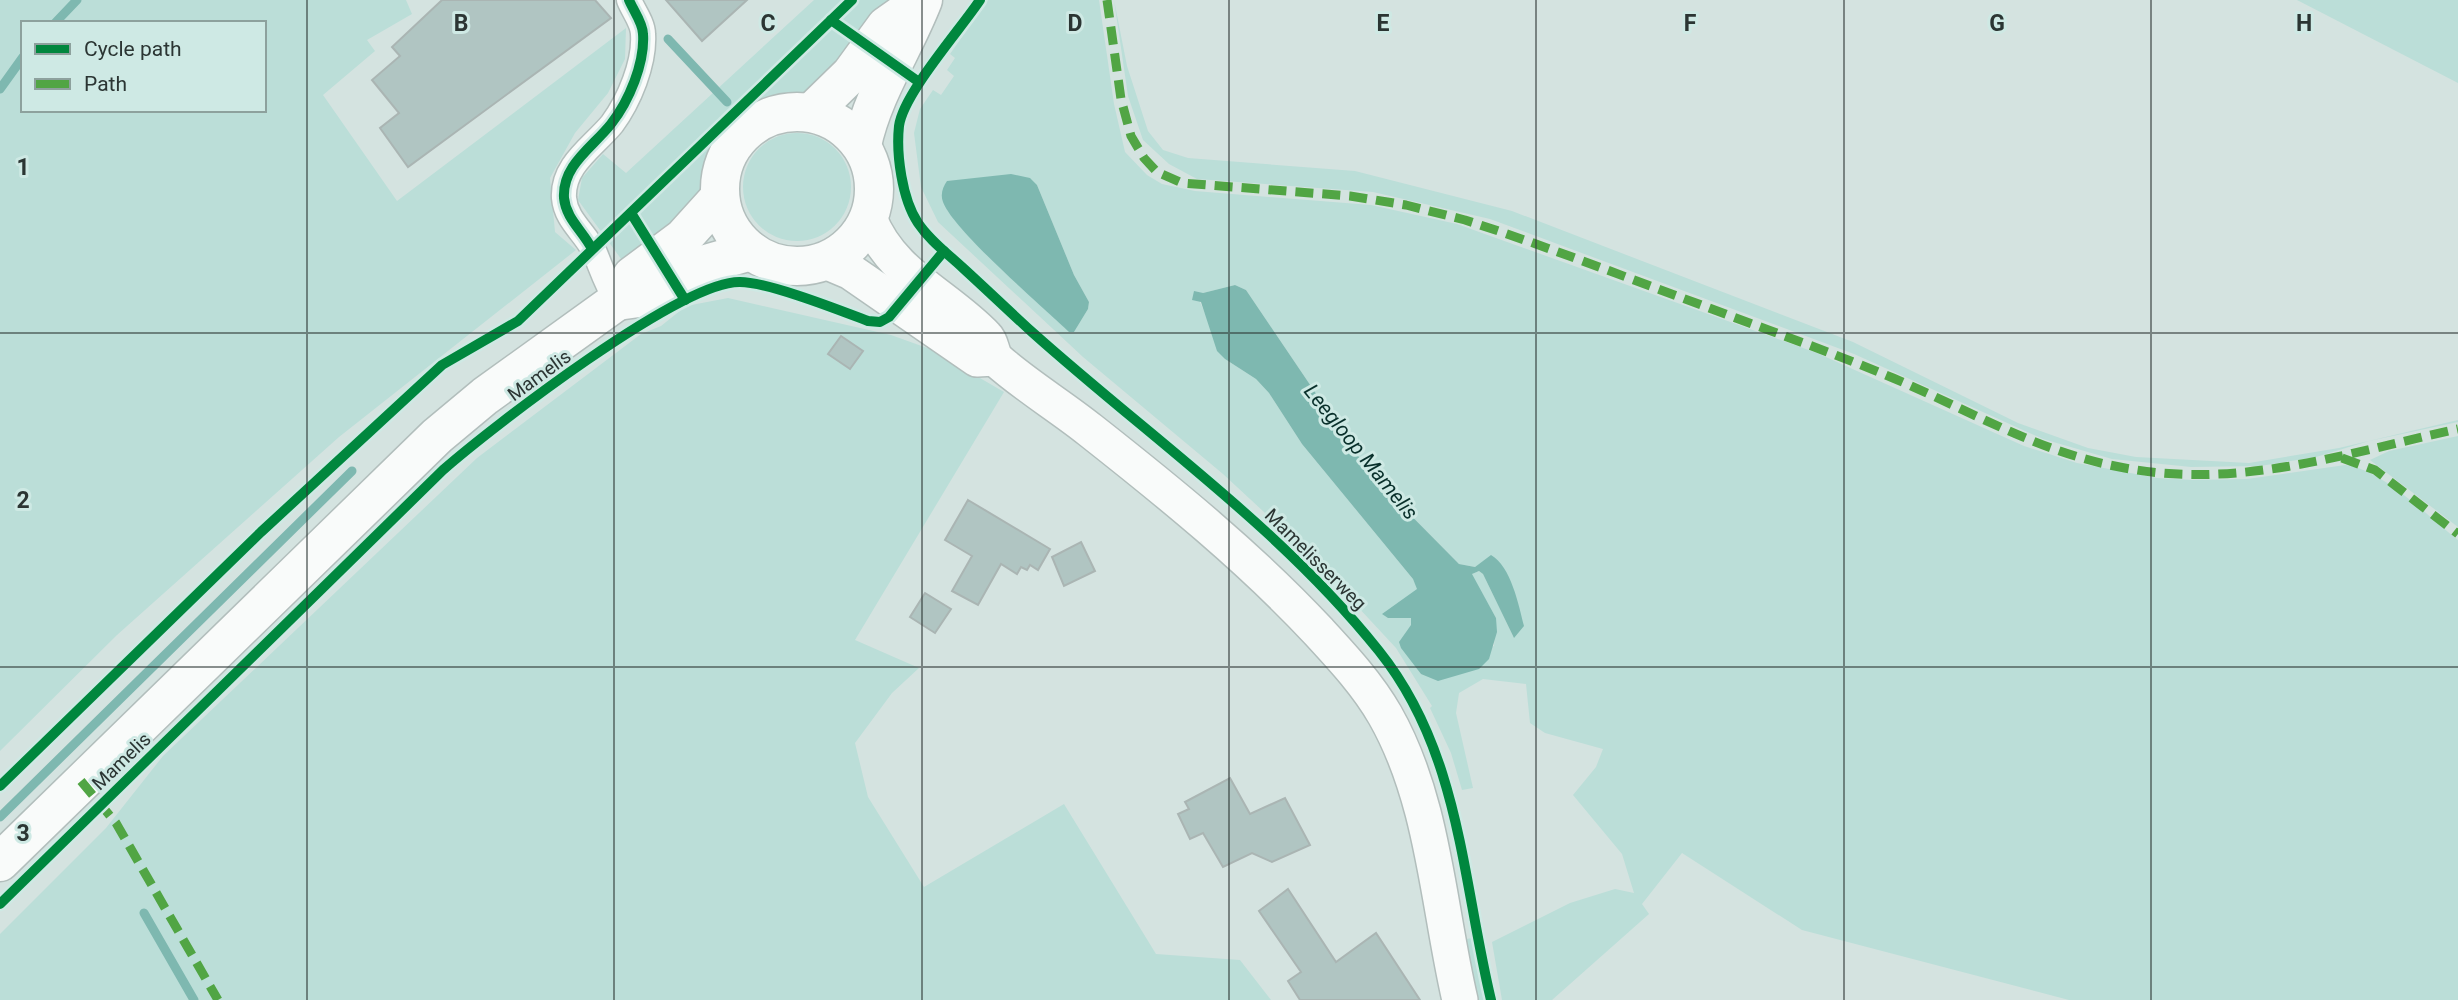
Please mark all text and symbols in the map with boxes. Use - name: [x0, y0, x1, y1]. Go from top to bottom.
- text: B: [454, 10, 468, 37]
- text: C: [760, 10, 776, 37]
- text: D: [1068, 10, 1082, 37]
- text: E: [1377, 10, 1390, 37]
- text: F: [1684, 10, 1697, 37]
- text: G: [1989, 10, 2005, 37]
- text: H: [2296, 10, 2312, 37]
- legend: [21, 21, 266, 112]
- text: Cycle path: [84, 37, 182, 61]
- text: Path: [84, 72, 127, 96]
- text: 1: [16, 154, 30, 181]
- street label: Mamelis: [503, 345, 575, 406]
- water label: Leegloop Mamelis: [1299, 380, 1423, 524]
- text: 2: [16, 487, 30, 514]
- street label: Mamelisserweg: [1260, 504, 1371, 615]
- street label: Mamelis: [87, 728, 155, 795]
- text: 3: [16, 820, 30, 847]

